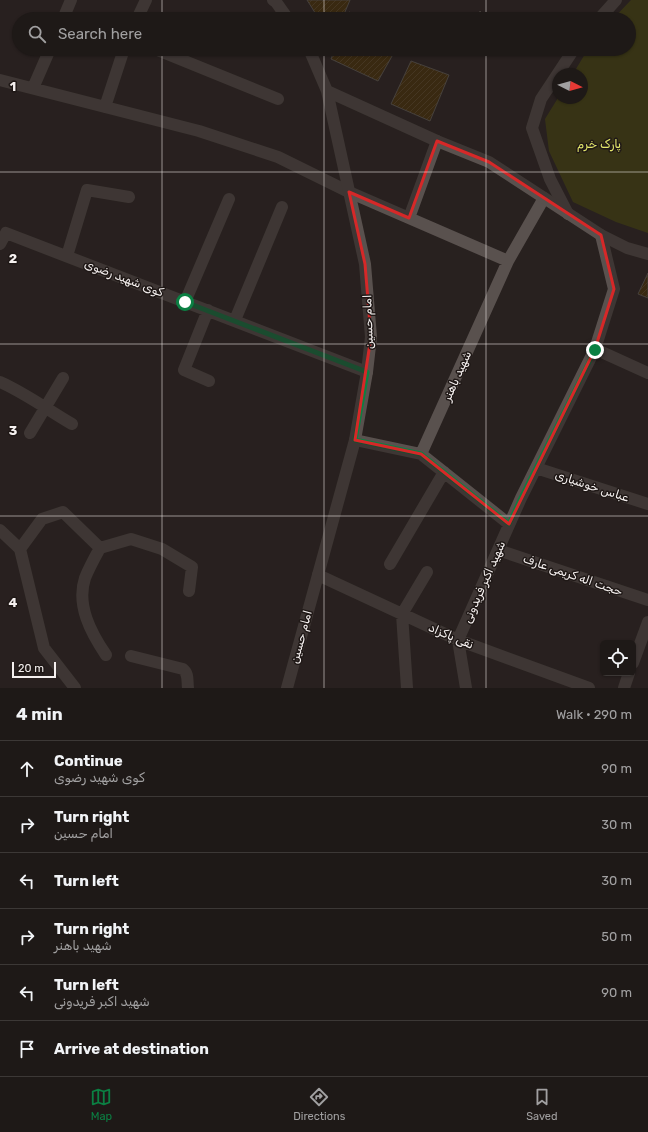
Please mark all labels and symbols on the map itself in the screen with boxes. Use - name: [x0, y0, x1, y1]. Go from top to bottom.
- north arrow: [552, 68, 588, 104]
- text: 1: [10, 79, 16, 94]
- park label: پارک خرم: [577, 137, 621, 153]
- text: 2: [9, 251, 17, 266]
- street label: کوی شهید رضوی: [82, 256, 166, 301]
- route start: [176, 293, 194, 311]
- street label: امام حسین: [360, 294, 378, 350]
- route end: [586, 341, 604, 359]
- street label: شهید باهنر: [439, 349, 475, 405]
- text: 3: [9, 423, 18, 438]
- street label: عباس خوشیاری: [553, 467, 631, 506]
- street label: شهید اکبر فریدونی: [460, 539, 509, 626]
- street label: حجت اله کریمی عارف: [521, 551, 625, 600]
- text: 4: [9, 595, 18, 610]
- street label: امام حسین: [287, 609, 317, 666]
- street label: نقی پاکزاد: [426, 620, 476, 653]
- scale bar: [12, 660, 56, 679]

